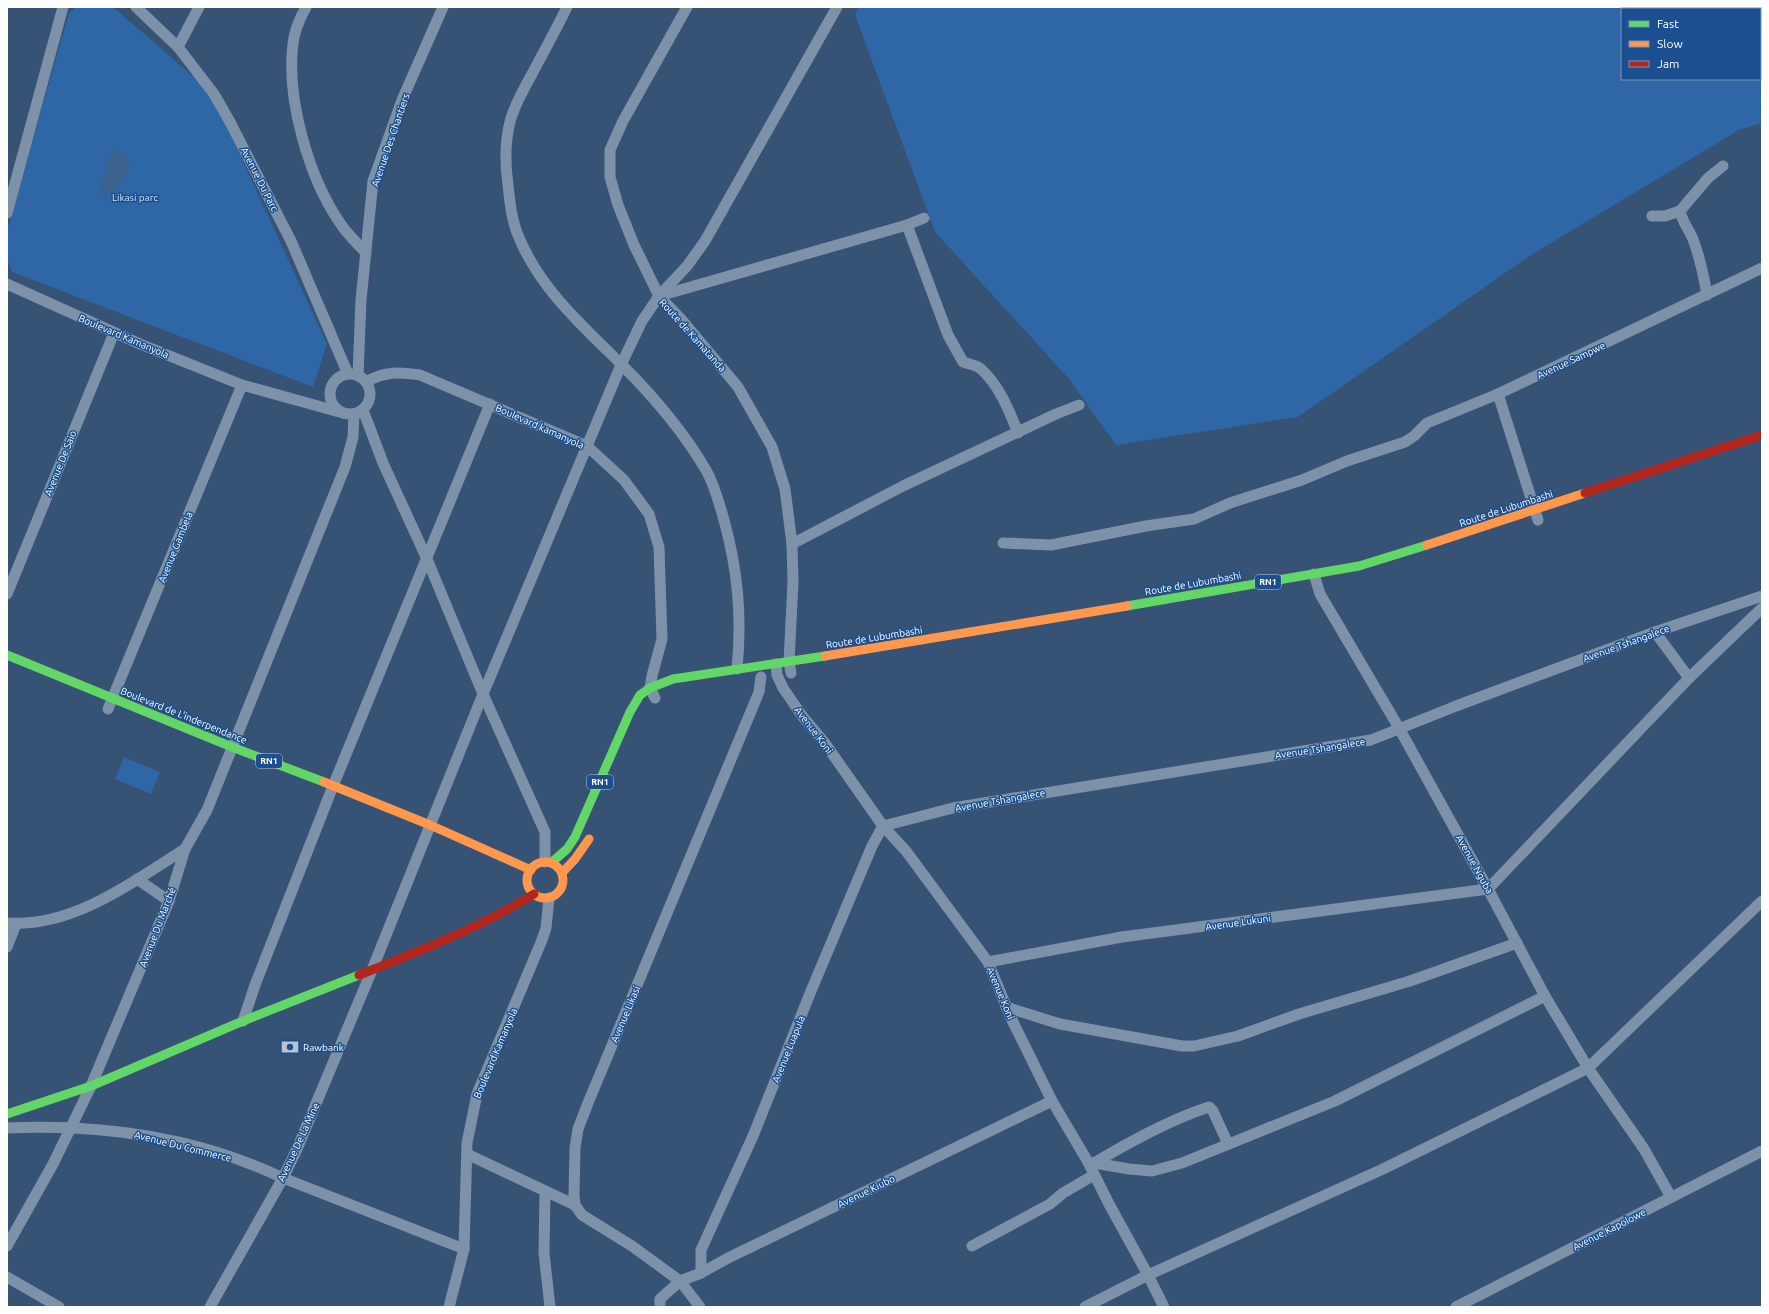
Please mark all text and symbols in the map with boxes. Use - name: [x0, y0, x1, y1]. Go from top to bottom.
- legend: [1621, 8, 1761, 80]
- text: Fast: [1657, 17, 1679, 30]
- text: Slow: [1657, 37, 1683, 50]
- text: Jam: [1657, 57, 1679, 70]
- street label: Avenue Des Chantiers: [369, 92, 412, 188]
- street label: Avenue Du Parc: [239, 145, 281, 213]
- park label: Likasi parc: [112, 192, 158, 203]
- street label: Route de Kamatanda: [657, 297, 728, 374]
- street label: Boulevard Kamanyola: [77, 312, 171, 360]
- street label: Avenue Sampwe: [1535, 340, 1607, 381]
- street label: Boulevard kamanyola: [494, 402, 586, 451]
- street label: Avenue De Saio: [42, 429, 79, 497]
- street label: Route de Lubumbashi: [1458, 488, 1554, 529]
- street label: Avenue Gambela: [156, 510, 195, 584]
- street label: Route de Lubumbashi: [1144, 570, 1242, 597]
- road number: RN1: [1255, 575, 1281, 589]
- street label: Avenue Tshangalece: [1581, 623, 1671, 664]
- street label: Route de Lubumbashi: [825, 624, 923, 651]
- street label: Boulevard de L'inderpendance: [119, 685, 249, 746]
- street label: Avenue Koni: [792, 705, 835, 756]
- street label: Avenue Tshangalece: [1274, 736, 1366, 761]
- road number: RN1: [256, 754, 282, 768]
- road number: RN1: [587, 775, 613, 789]
- street label: Avenue Tshangalece: [954, 787, 1046, 814]
- street label: Avenue Nguba: [1454, 833, 1495, 896]
- street label: Avenue Du Marché: [137, 886, 178, 969]
- street label: Avenue Lukuni: [1205, 912, 1271, 933]
- street label: Avenue Koni: [985, 965, 1017, 1021]
- street label: Avenue Likasi: [609, 984, 642, 1044]
- street label: Boulevard Kamanyola: [471, 1006, 519, 1100]
- street label: Avenue Luapula: [770, 1014, 807, 1084]
- bank icon: Rawbank: [280, 1037, 300, 1057]
- place label: Rawbank: [303, 1042, 344, 1053]
- street label: Avenue De La Mine: [275, 1101, 322, 1183]
- street label: Avenue Du Commerce: [133, 1129, 233, 1164]
- street label: Avenue Kiubo: [836, 1173, 897, 1210]
- street label: Avenue Kapolowe: [1571, 1206, 1648, 1253]

